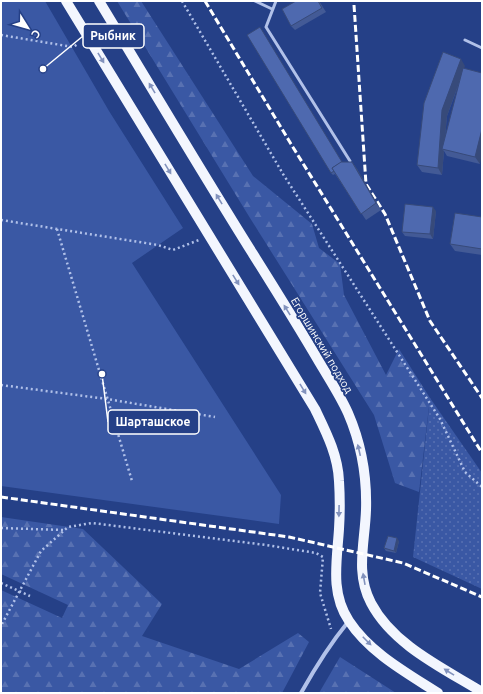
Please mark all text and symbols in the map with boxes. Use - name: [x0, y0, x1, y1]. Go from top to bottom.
- north arrow: [8, 8, 48, 48]
- callout: Рыбник: [83, 24, 144, 48]
- text: С: [29, 28, 43, 40]
- text: Рыбник: [90, 29, 136, 42]
- one-way arrow: [97, 52, 104, 64]
- one-way arrow: [148, 82, 155, 94]
- one-way arrow: [165, 163, 172, 175]
- one-way arrow: [215, 194, 223, 204]
- one-way arrow: [232, 275, 240, 285]
- street label: Егоршинский подход: [289, 295, 356, 395]
- one-way arrow: [284, 304, 291, 316]
- one-way arrow: [299, 383, 306, 395]
- callout: Шарташское: [108, 410, 199, 434]
- text: Шарташское: [115, 415, 191, 428]
- one-way arrow: [356, 444, 362, 456]
- one-way arrow: [336, 505, 343, 517]
- one-way arrow: [360, 573, 366, 585]
- one-way arrow: [362, 636, 372, 646]
- one-way arrow: [444, 668, 454, 676]

